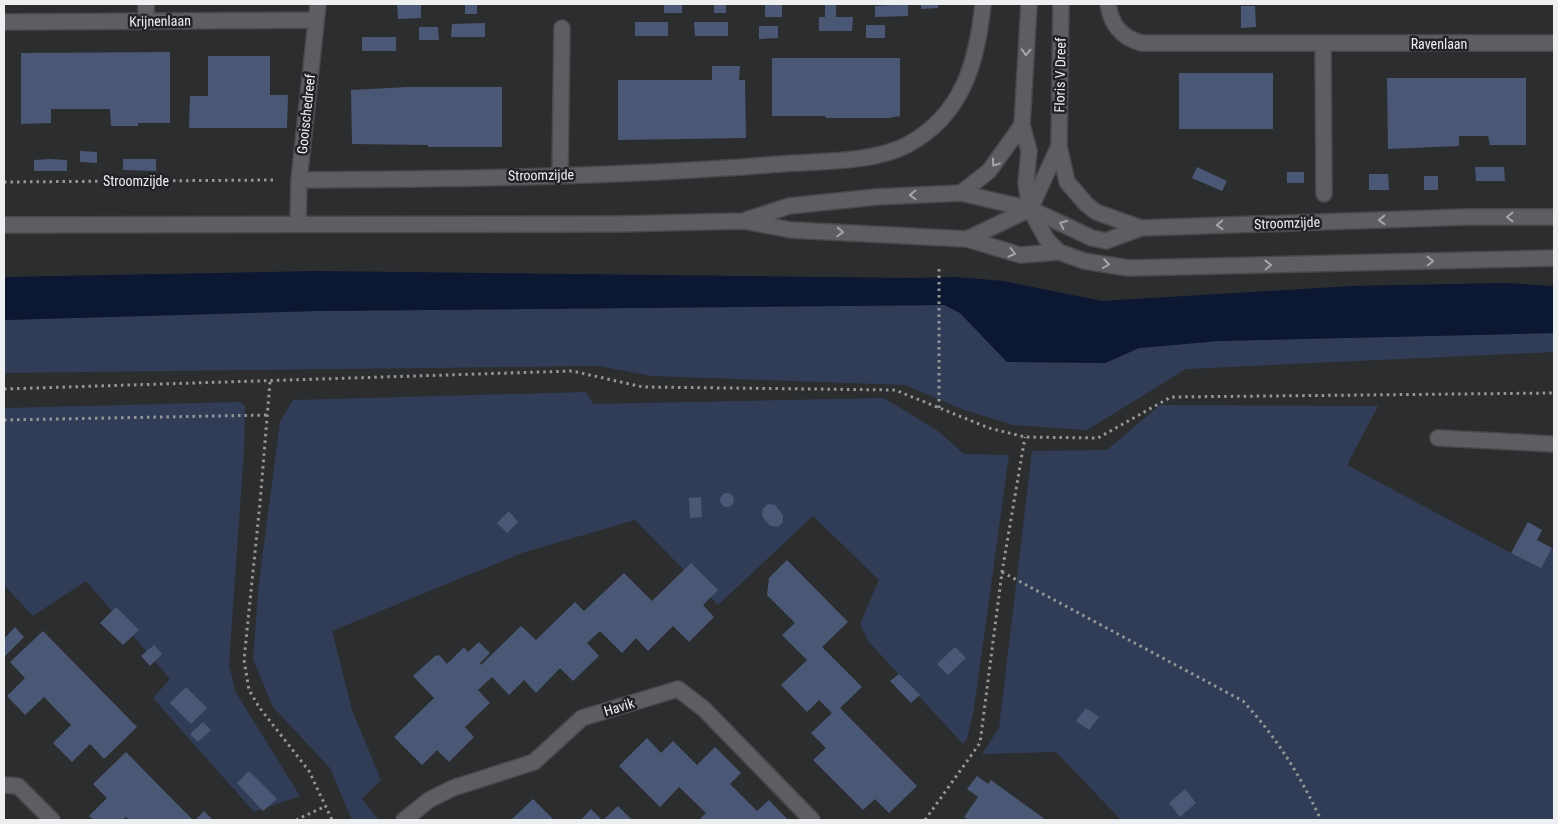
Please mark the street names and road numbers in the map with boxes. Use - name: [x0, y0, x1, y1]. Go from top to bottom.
- street label: Krijnenlaan: [129, 12, 191, 30]
- street label: Ravenlaan: [1411, 36, 1467, 52]
- street label: Floris V Dreef: [1051, 37, 1069, 113]
- street label: Gooischedreef: [294, 73, 318, 155]
- street label: Stroomzijde: [508, 166, 575, 184]
- street label: Stroomzijde: [103, 173, 169, 189]
- street label: Stroomzijde: [1254, 214, 1321, 232]
- street label: Havik: [602, 695, 637, 719]

